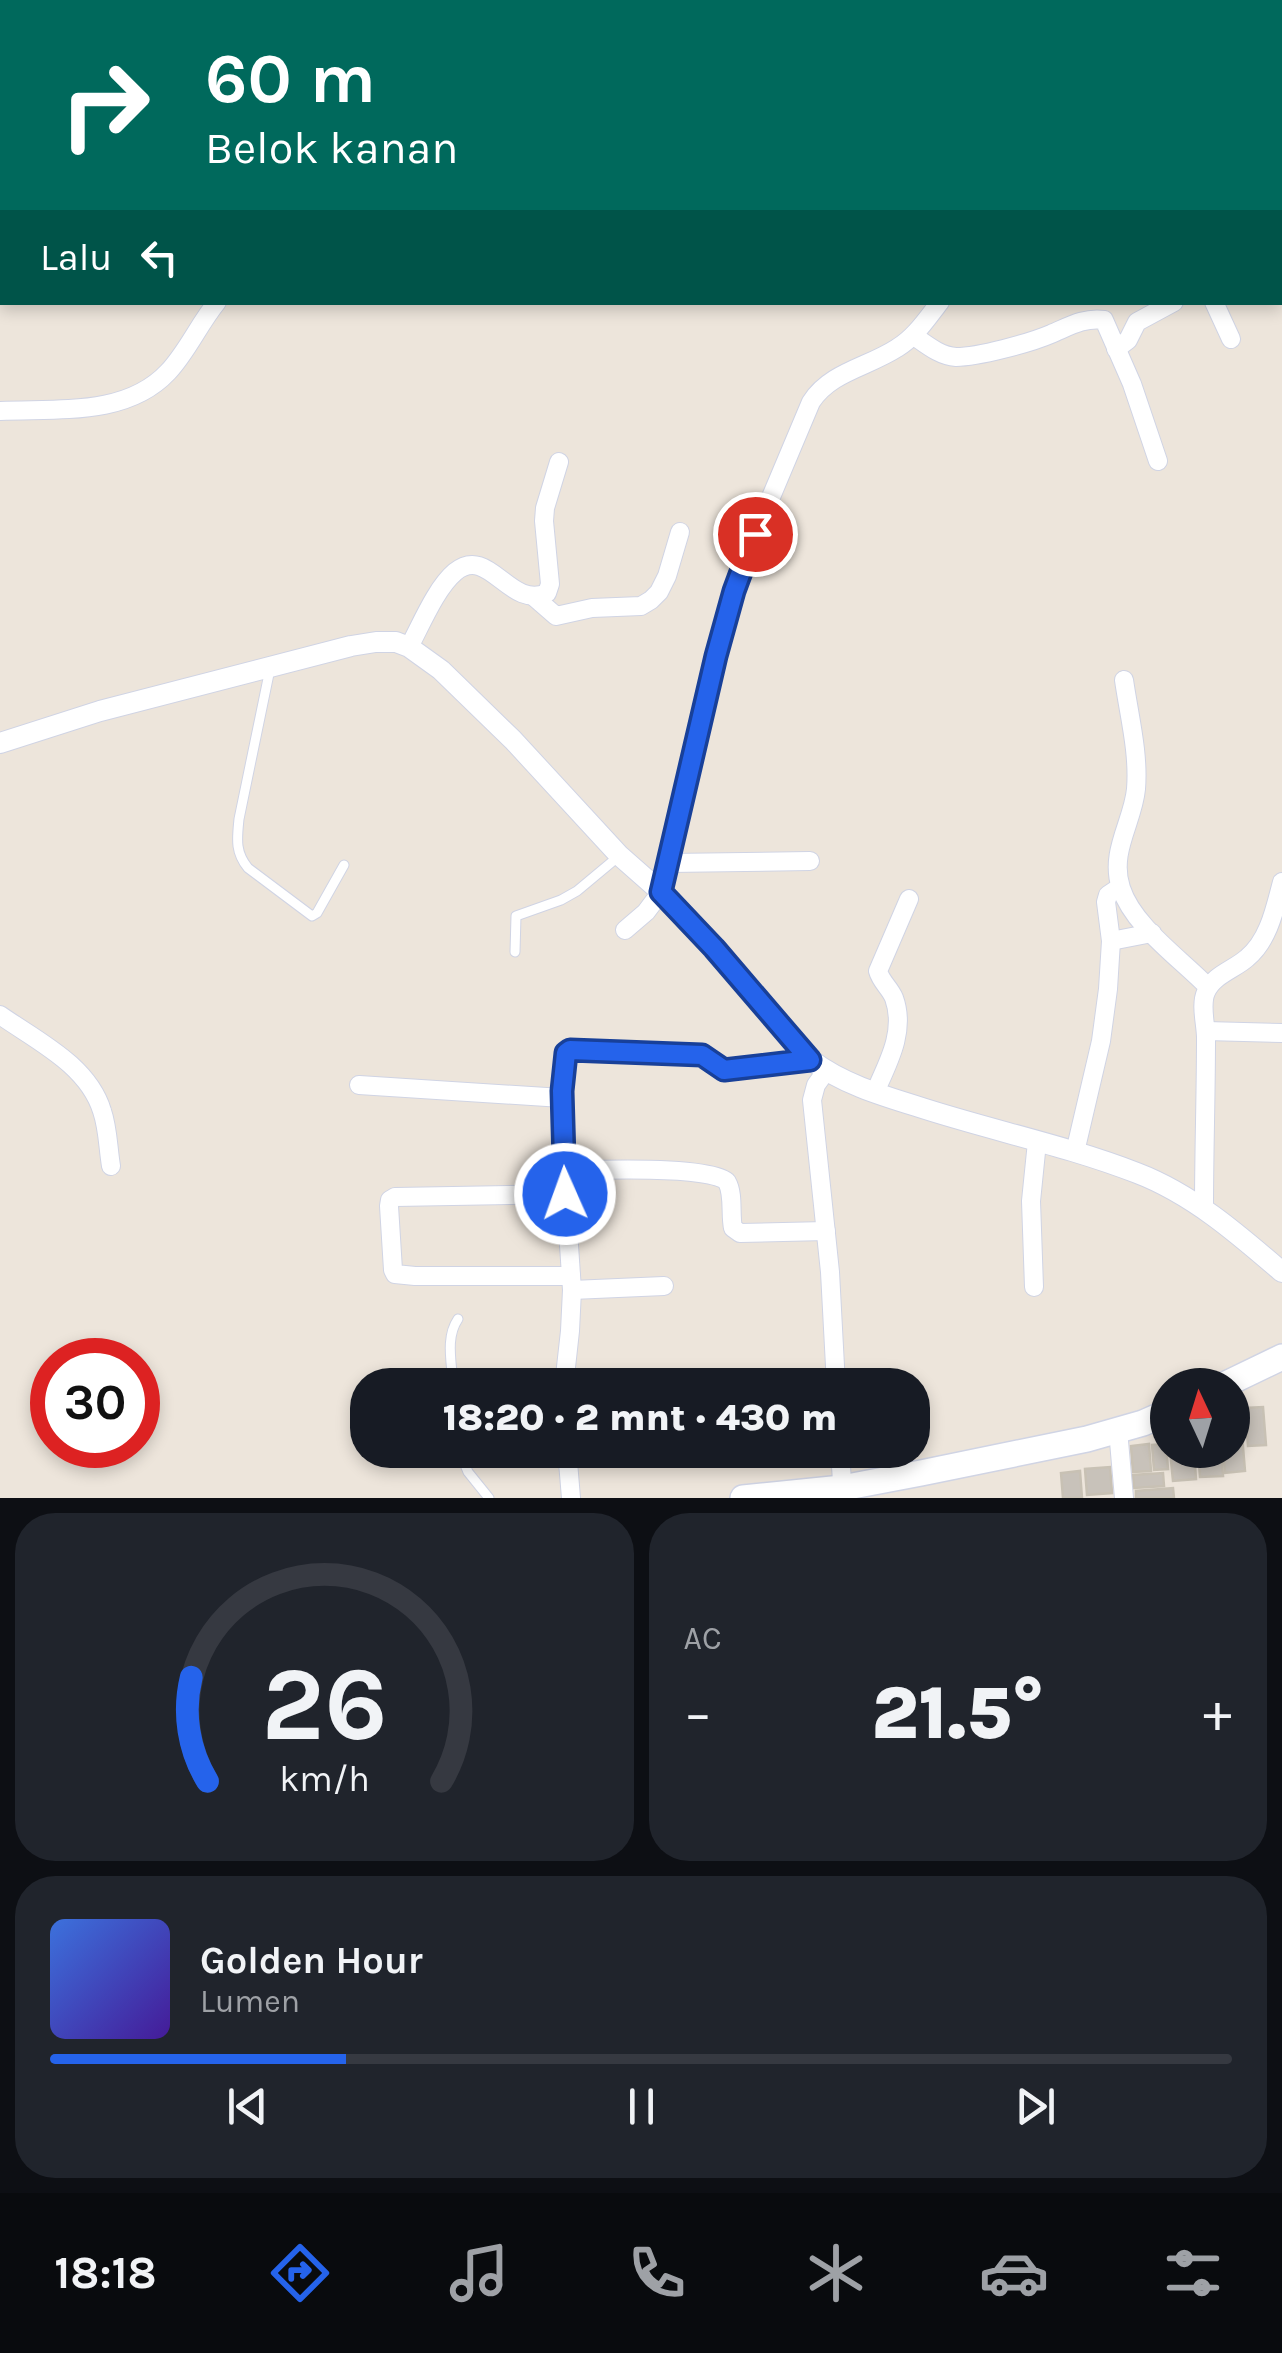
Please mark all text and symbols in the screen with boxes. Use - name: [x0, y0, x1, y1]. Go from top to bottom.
- text: 60 m: [205, 38, 376, 120]
- icon: right: [40, 40, 170, 170]
- text: Belok kanan: [205, 122, 459, 174]
- icon: left: [132, 230, 187, 285]
- text: Lalu: [40, 235, 112, 280]
- pin: [713, 492, 798, 577]
- icon: arrive: [728, 507, 783, 562]
- position arrow: [513, 1142, 617, 1246]
- speed limit sign: 30: [30, 1338, 160, 1468]
- north arrow: [1150, 1368, 1250, 1468]
- map controls: [1150, 1368, 1250, 1468]
- text: 18:20 · 2 mnt · 430 m: [443, 1395, 837, 1440]
- text: AC: [684, 1620, 722, 1657]
- text: 26: [261, 1644, 387, 1765]
- text: 21.5°: [871, 1669, 1044, 1757]
- text: −: [684, 1681, 712, 1745]
- text: +: [1203, 1681, 1232, 1745]
- text: km/h: [279, 1758, 370, 1800]
- text: Golden Hour: [200, 1938, 423, 1983]
- text: Lumen: [200, 1983, 300, 2020]
- icon: previous: [220, 2079, 275, 2134]
- icon: pause: [614, 2079, 669, 2134]
- icon: next: [1008, 2079, 1063, 2134]
- icon: directions: [265, 2238, 335, 2308]
- icon: music: [444, 2238, 514, 2308]
- icon: phone: [622, 2238, 692, 2308]
- icon: climate: [801, 2238, 871, 2308]
- icon: car: [979, 2238, 1049, 2308]
- icon: filters: [1158, 2238, 1228, 2308]
- text: 18:18: [54, 2247, 157, 2299]

